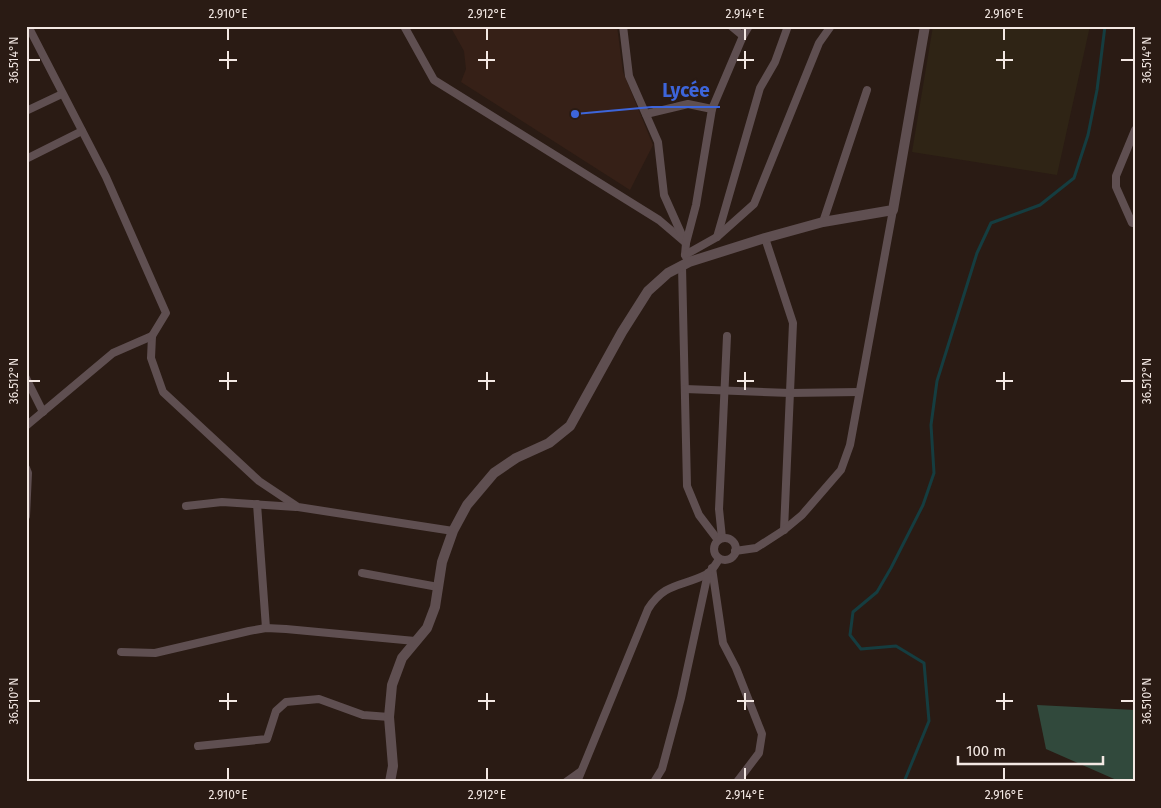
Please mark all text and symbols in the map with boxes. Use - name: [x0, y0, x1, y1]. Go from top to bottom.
- text: 2.910°E: [208, 7, 248, 21]
- text: 2.912°E: [468, 7, 506, 21]
- text: 2.914°E: [726, 7, 764, 21]
- text: 2.916°E: [985, 7, 1023, 21]
- text: 36.514°N: [7, 37, 21, 83]
- text: 36.514°N: [1140, 37, 1154, 83]
- callout: Lycée: [652, 73, 720, 107]
- text: Lycée: [662, 79, 710, 102]
- text: 36.512°N: [7, 358, 21, 404]
- text: 36.512°N: [1140, 358, 1154, 404]
- text: 36.510°N: [7, 677, 21, 725]
- text: 36.510°N: [1140, 677, 1154, 725]
- scale bar: [958, 733, 1104, 765]
- text: 100 m: [966, 742, 1006, 760]
- text: 2.910°E: [208, 788, 248, 802]
- text: 2.912°E: [468, 788, 506, 802]
- text: 2.914°E: [726, 788, 764, 802]
- text: 2.916°E: [985, 788, 1023, 802]

